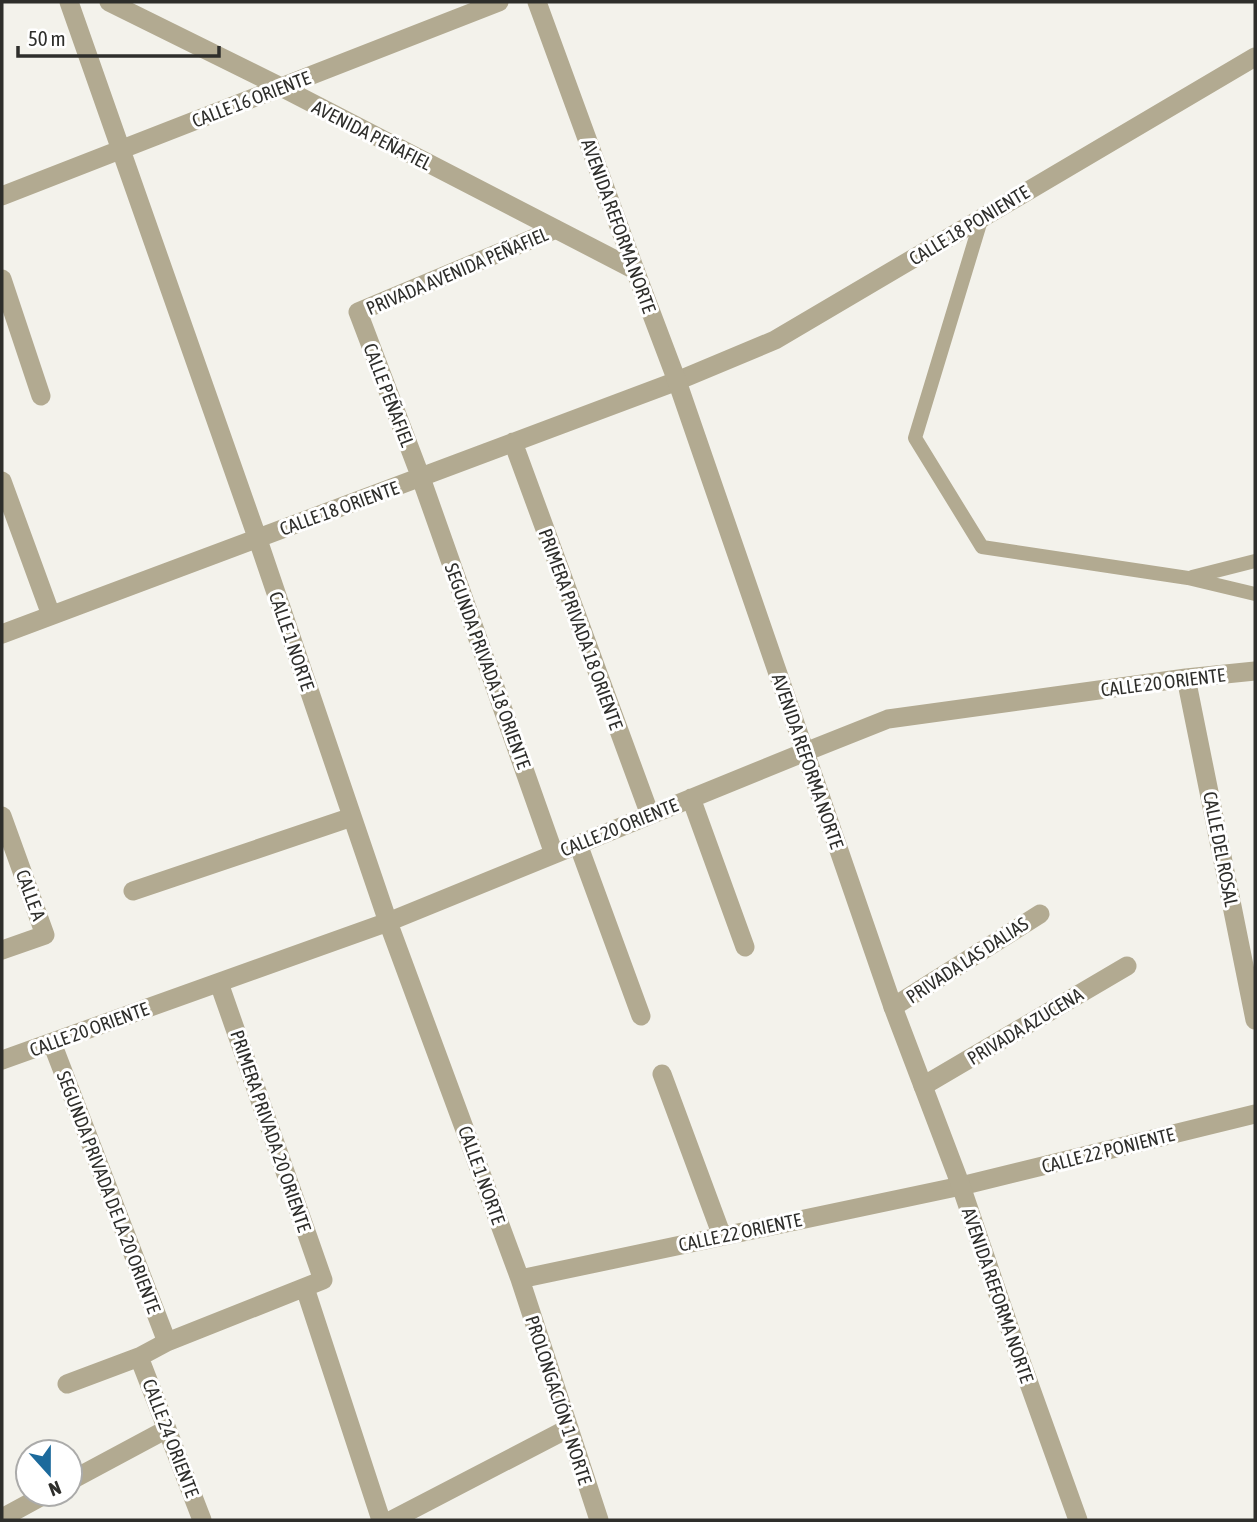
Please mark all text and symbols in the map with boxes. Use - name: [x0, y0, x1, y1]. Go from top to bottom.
- scale bar: [18, 14, 219, 58]
- text: 50 m: [28, 26, 66, 50]
- street label: CALLE 16 ORIENTE: [189, 66, 313, 132]
- street label: AVENIDA PEÑAFIEL: [309, 96, 436, 175]
- street label: AVENIDA REFORMA NORTE: [577, 136, 661, 316]
- street label: CALLE 18 PONIENTE: [905, 181, 1033, 269]
- street label: PRIVADA AVENIDA PEÑAFIEL: [363, 222, 552, 319]
- street label: CALLE PEÑAFIEL: [359, 340, 419, 450]
- street label: CALLE 18 ORIENTE: [277, 476, 401, 540]
- street label: PRIMERA PRIVADA 18 ORIENTE: [534, 526, 628, 732]
- street label: SEGUNDA PRIVADA 18 ORIENTE: [441, 560, 535, 772]
- street label: CALLE 1 NORTE: [265, 589, 319, 693]
- street label: CALLE 20 ORIENTE: [1100, 663, 1226, 701]
- street label: AVENIDA REFORMA NORTE: [768, 671, 848, 851]
- street label: CALLE DEL ROSAL: [1199, 789, 1243, 909]
- street label: CALLE 20 ORIENTE: [557, 793, 681, 861]
- street label: CALLE A: [12, 867, 51, 924]
- street label: PRIVADA LAS DALIAS: [902, 912, 1032, 1008]
- street label: PRIVADA AZUCENA: [963, 983, 1087, 1069]
- street label: CALLE 20 ORIENTE: [27, 997, 151, 1061]
- street label: PRIMERA PRIVADA 20 ORIENTE: [226, 1027, 316, 1235]
- street label: SEGUNDA PRIVADA DE LA 20 ORIENTE: [53, 1068, 165, 1316]
- street label: CALLE 1 NORTE: [454, 1123, 510, 1227]
- street label: CALLE 22 PONIENTE: [1039, 1123, 1177, 1177]
- street label: AVENIDA REFORMA NORTE: [958, 1205, 1038, 1385]
- street label: CALLE 22 ORIENTE: [677, 1208, 803, 1256]
- street label: PROLONGACIÓN 1 NORTE: [521, 1313, 597, 1487]
- street label: CALLE 24 ORIENTE: [138, 1376, 204, 1500]
- north arrow: [14, 1438, 84, 1508]
- text: N: [46, 1477, 64, 1501]

